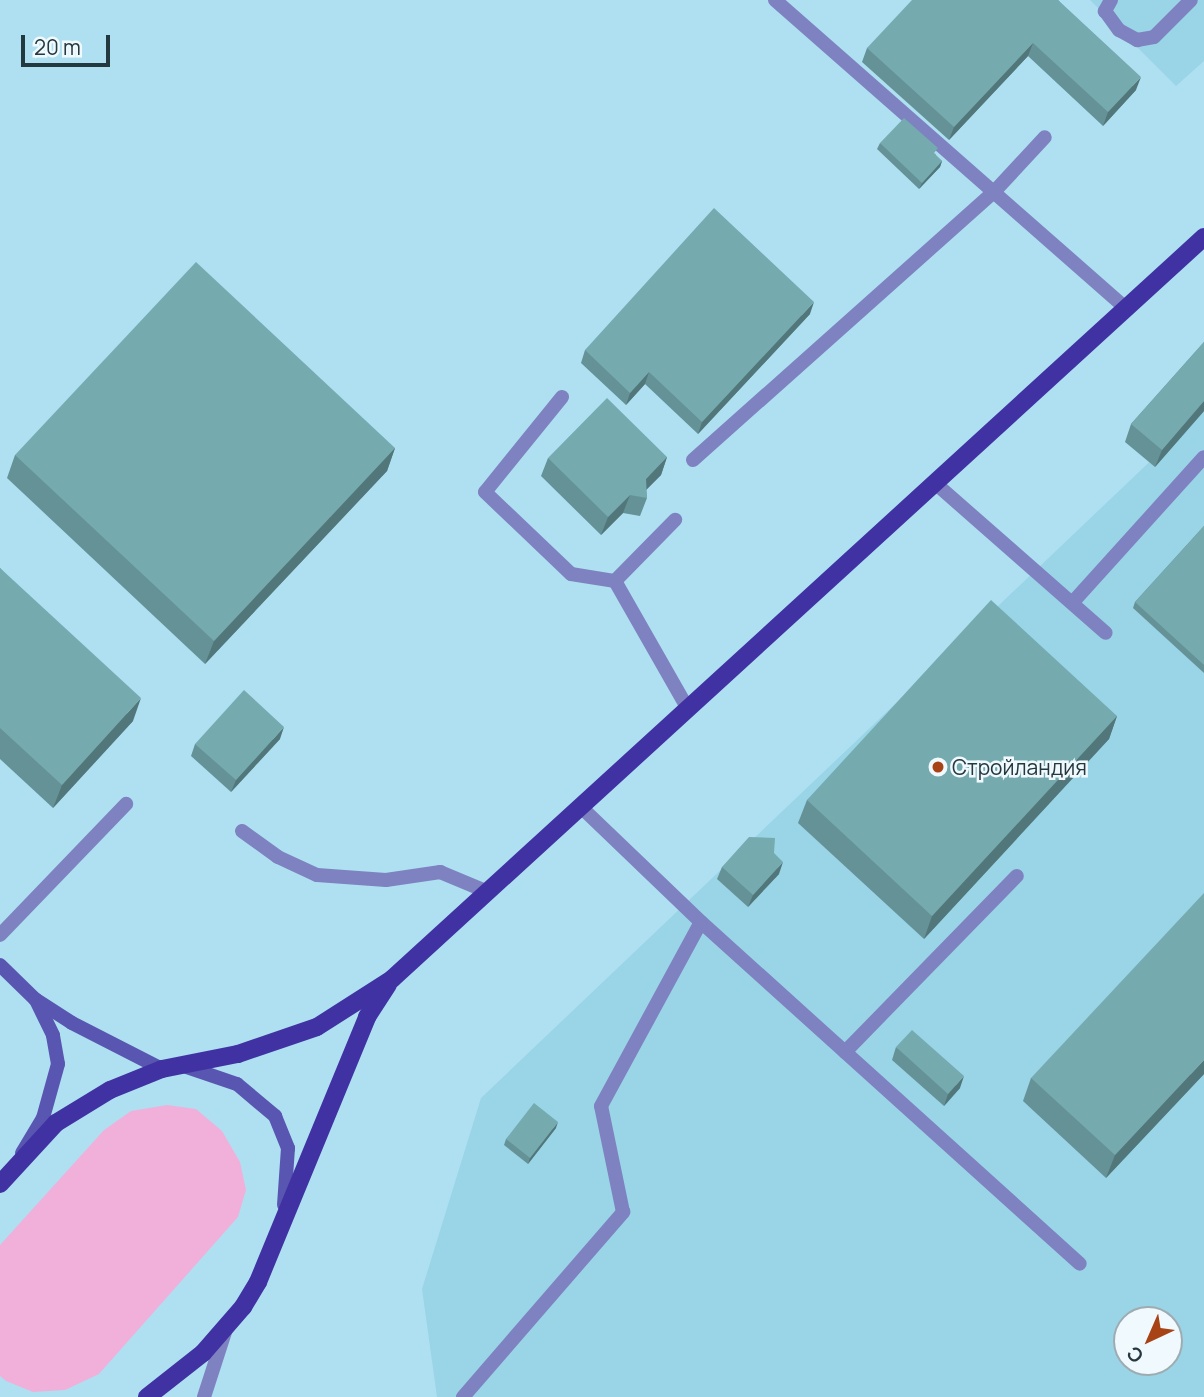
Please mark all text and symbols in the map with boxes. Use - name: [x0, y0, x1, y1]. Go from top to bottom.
- scale bar: [24, 21, 114, 65]
- text: 20 m: [34, 33, 81, 61]
- place label: Стройландия: [952, 754, 1087, 780]
- marker: Стройландия: [930, 759, 946, 775]
- north arrow: [1113, 1306, 1183, 1376]
- text: С: [1121, 1340, 1149, 1369]

